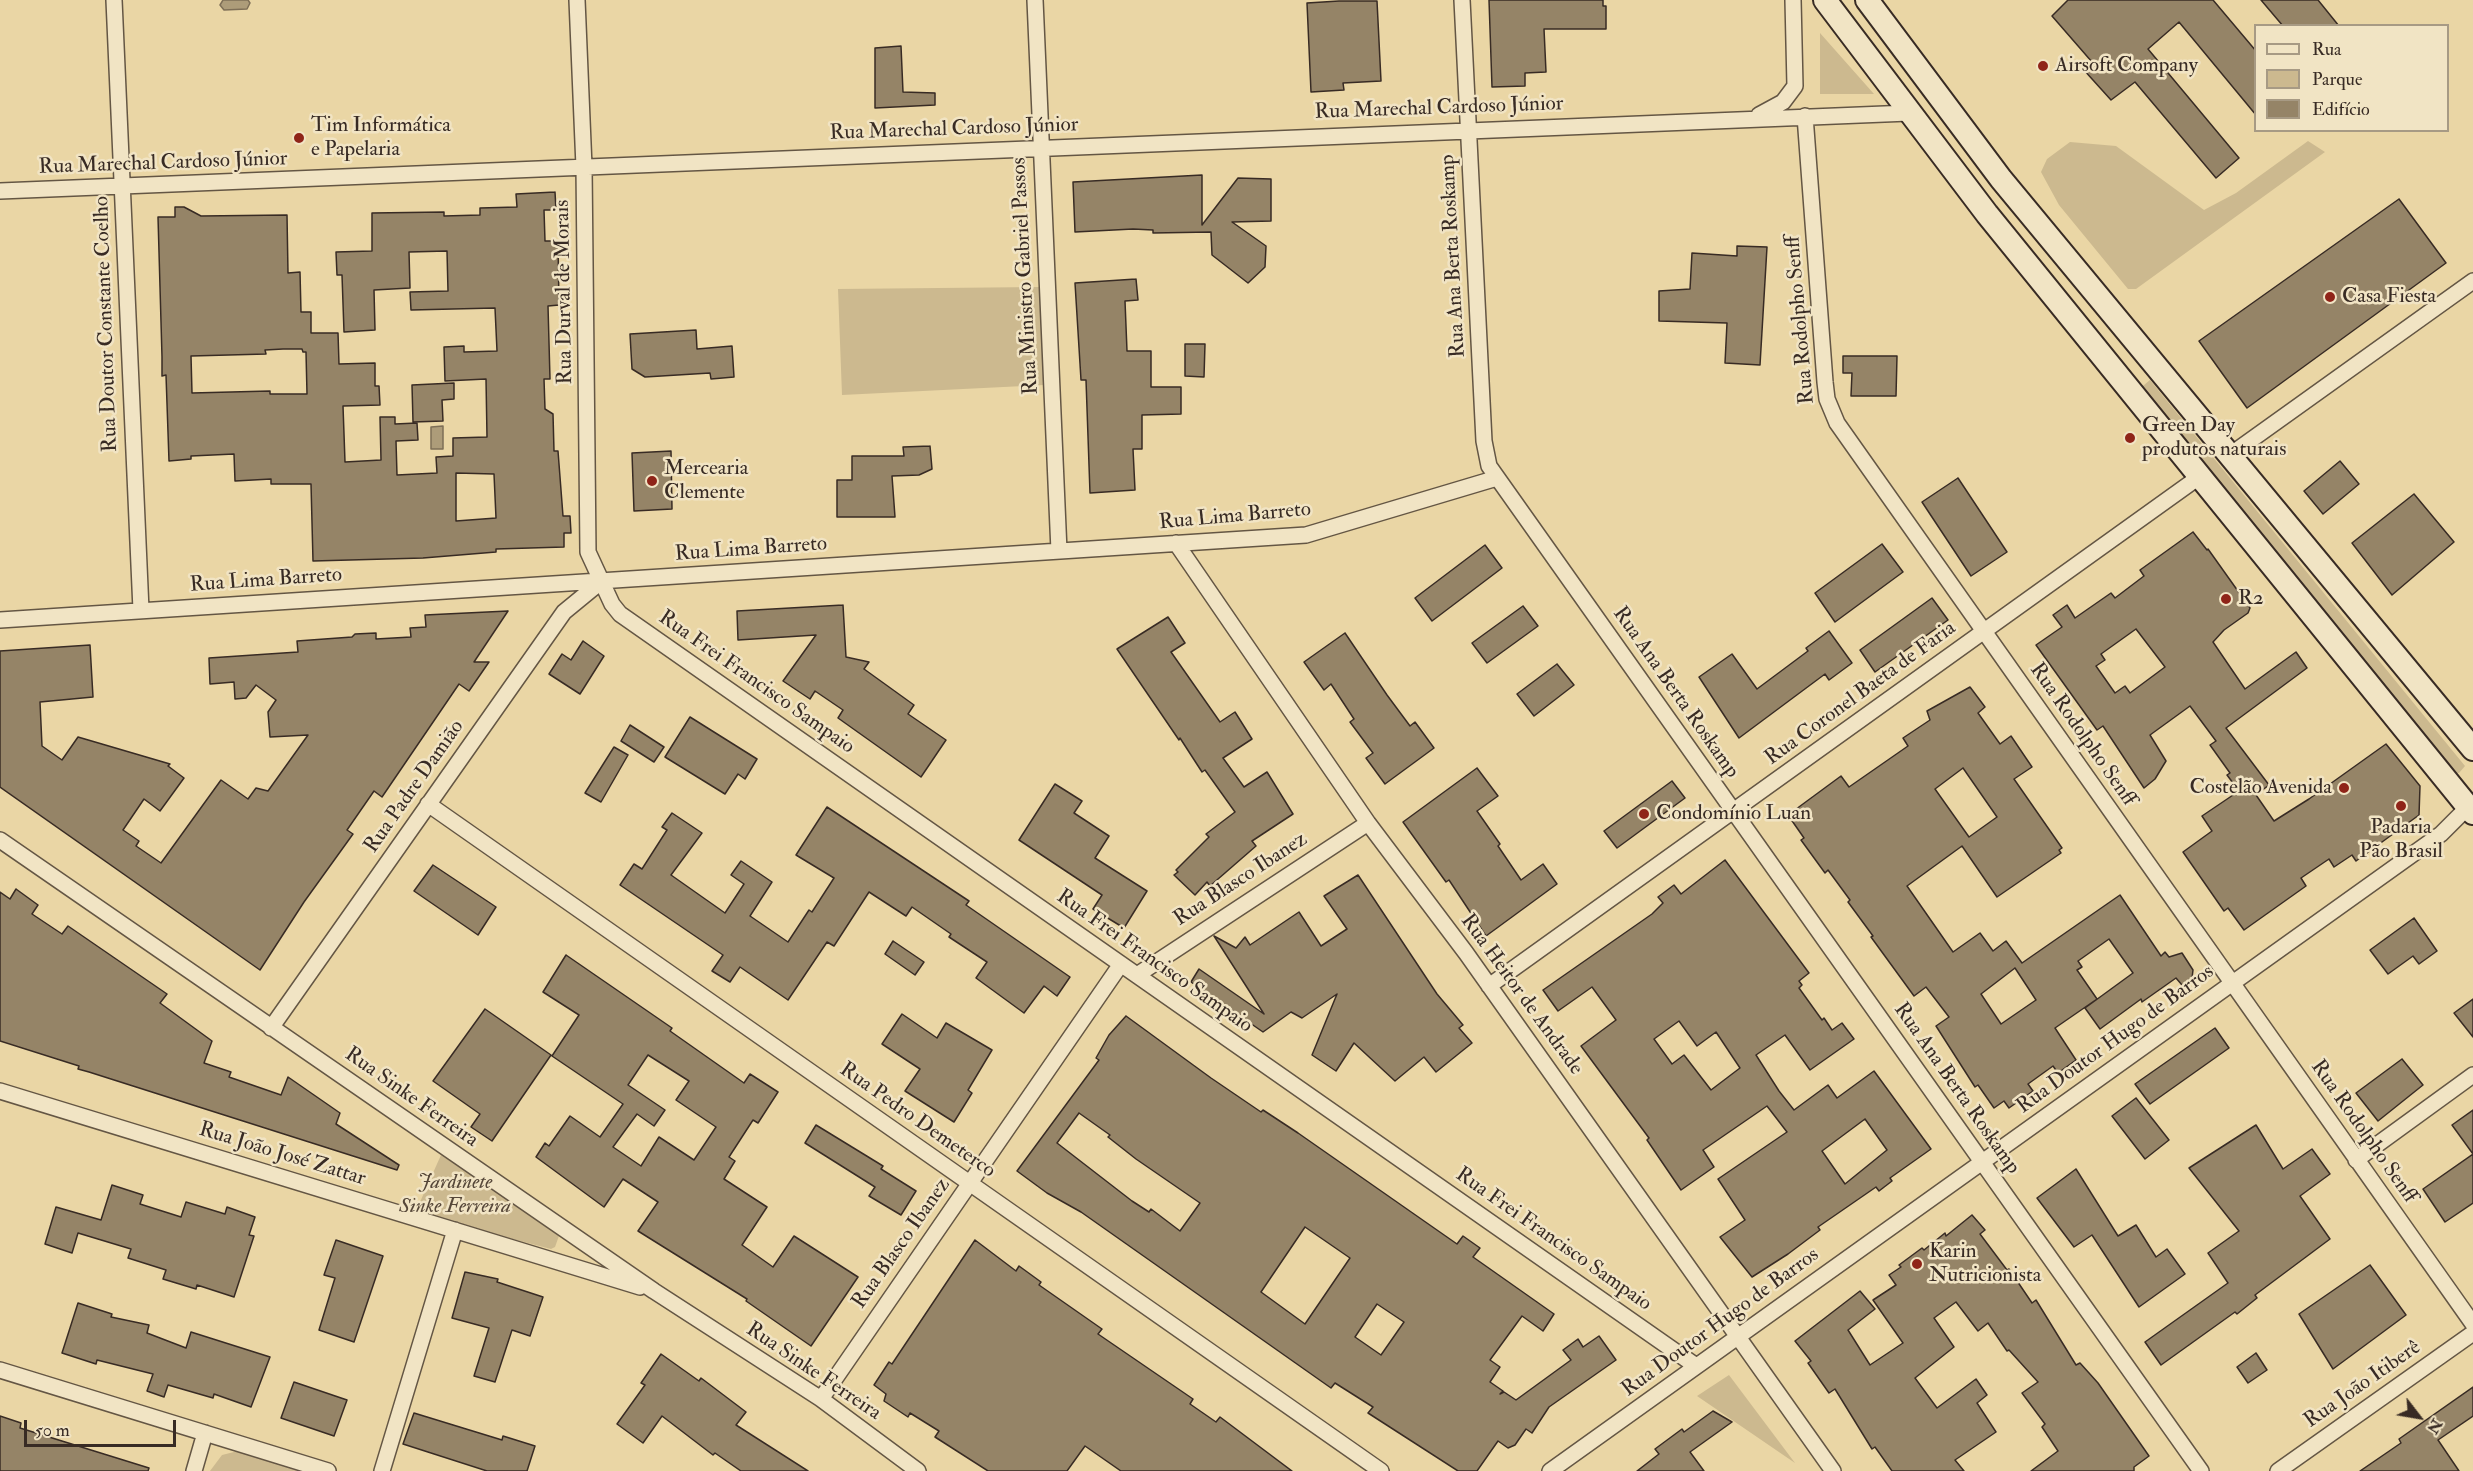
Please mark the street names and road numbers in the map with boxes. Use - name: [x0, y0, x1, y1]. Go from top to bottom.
- street label: Rua Marechal Cardoso Júnior: [1314, 92, 1564, 126]
- street label: Rua Marechal Cardoso Júnior: [829, 113, 1079, 147]
- street label: Rua Marechal Cardoso Júnior: [38, 147, 288, 181]
- street label: Rua Ana Berta Roskamp: [1436, 154, 1472, 358]
- street label: Rua Ministro Gabriel Passos: [1007, 157, 1045, 395]
- street label: Rua Doutor Constante Coelho: [90, 195, 124, 453]
- street label: Rua Durval de Morais: [551, 199, 579, 385]
- street label: Rua Rodolpho Senff: [1781, 235, 1821, 405]
- street label: Rua Lima Barreto: [1158, 498, 1312, 536]
- street label: Rua Lima Barreto: [674, 532, 828, 568]
- street label: Rua Lima Barreto: [189, 563, 343, 599]
- street label: Rua Ana Berta Roskamp: [1606, 602, 1744, 784]
- street label: Rua Frei Francisco Sampaio: [653, 606, 859, 760]
- street label: Rua Coronel Baeta de Faria: [1761, 616, 1961, 772]
- street label: Rua Rodolpho Senff: [2023, 659, 2141, 811]
- street label: Rua Padre Damião: [360, 716, 470, 858]
- street label: Rua Blasco Ibanez: [1170, 828, 1312, 932]
- street label: Rua Frei Francisco Sampaio: [1051, 885, 1257, 1039]
- street label: Rua Heitor de Andrade: [1454, 910, 1588, 1080]
- street label: Rua Doutor Hugo de Barros: [2013, 960, 2219, 1120]
- street label: Rua Ana Berta Roskamp: [1887, 998, 2025, 1180]
- street label: Rua Sinke Ferreira: [339, 1043, 483, 1153]
- street label: Rua Rodolpho Senff: [2304, 1056, 2422, 1208]
- street label: Rua Pedro Demeterco: [834, 1058, 1000, 1184]
- street label: Rua João José Zattar: [196, 1118, 368, 1192]
- street label: Rua Frei Francisco Sampaio: [1450, 1163, 1656, 1317]
- street label: Rua Blasco Ibanez: [848, 1174, 956, 1314]
- street label: Rua Doutor Hugo de Barros: [1618, 1243, 1824, 1403]
- street label: Rua Sinke Ferreira: [741, 1318, 885, 1426]
- street label: Rua João Itiberê: [2300, 1336, 2426, 1434]

